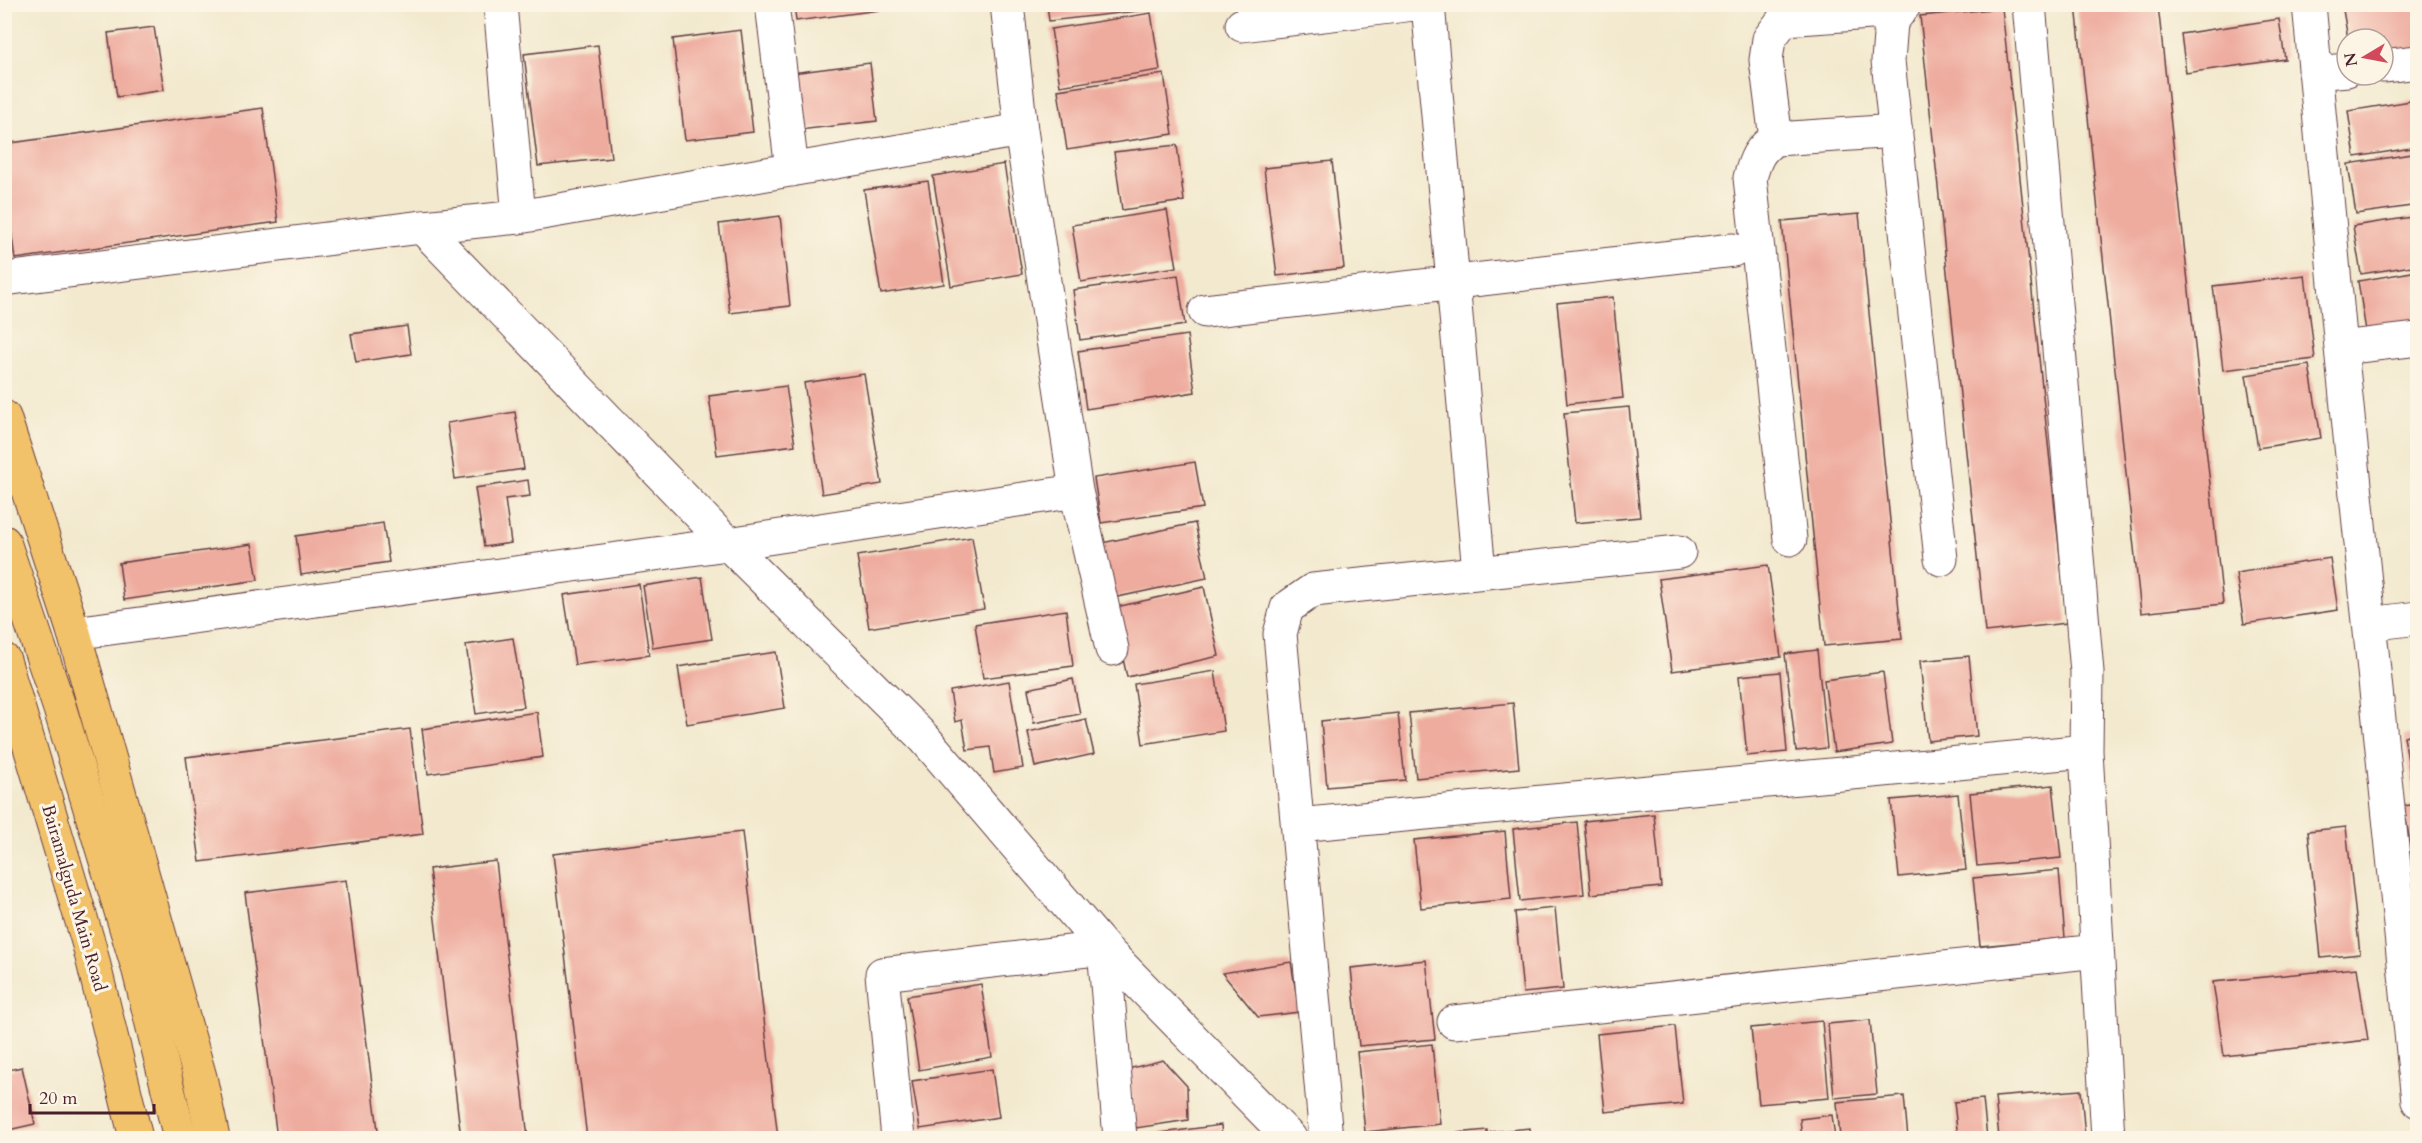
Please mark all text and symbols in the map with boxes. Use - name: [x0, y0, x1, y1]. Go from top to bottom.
- north arrow: [2335, 27, 2395, 87]
- text: N: [2339, 51, 2363, 68]
- street label: Bairamalguda Main Road: [35, 802, 113, 995]
- scale bar: [30, 1077, 154, 1115]
- text: 20 m: [39, 1086, 78, 1111]

